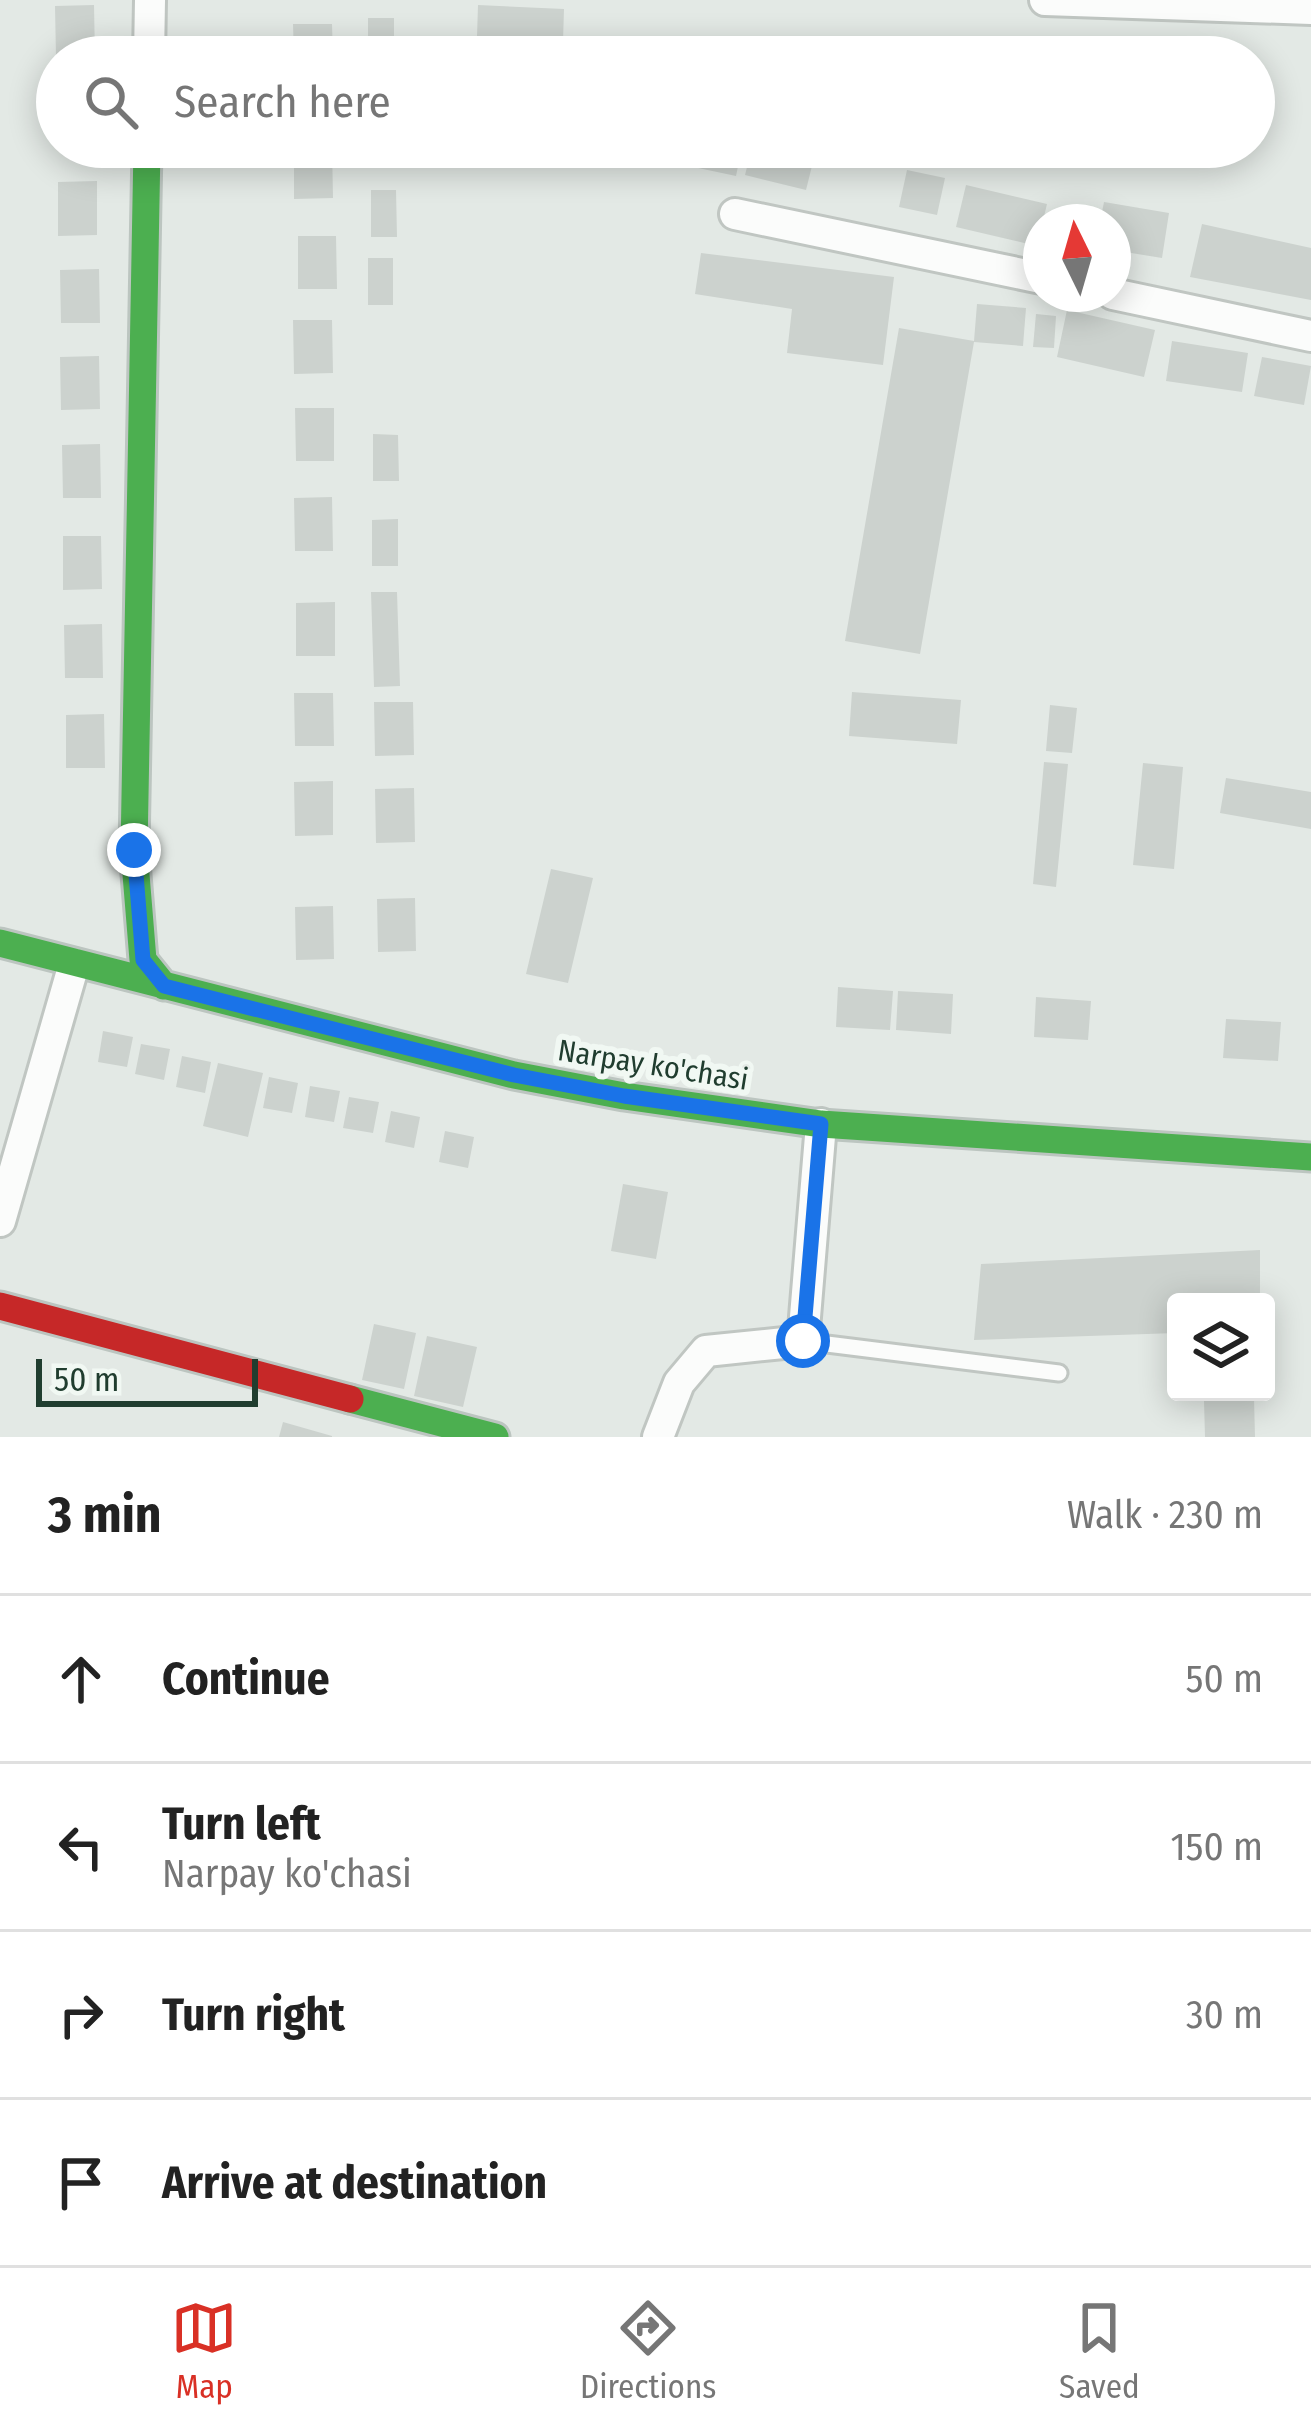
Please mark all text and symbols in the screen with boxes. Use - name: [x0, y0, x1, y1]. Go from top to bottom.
- search box: [36, 36, 1275, 168]
- icon: search: [78, 69, 144, 135]
- text: Search here: [174, 75, 391, 129]
- north arrow: [1023, 204, 1131, 312]
- route end: [107, 823, 161, 877]
- street label: Narpay ko'chasi: [555, 1032, 751, 1098]
- map controls: [1167, 1293, 1275, 1401]
- button: layers: [1167, 1293, 1275, 1401]
- route start: [776, 1314, 830, 1368]
- scale bar: [36, 1353, 258, 1406]
- text: 50 m: [54, 1360, 119, 1400]
- text: 3 min: [48, 1484, 162, 1546]
- text: Walk · 230 m: [1067, 1492, 1263, 1538]
- icon: ahead: [48, 1646, 114, 1712]
- text: Continue: [162, 1652, 330, 1706]
- text: 50 m: [1186, 1656, 1263, 1702]
- text: Turn left: [162, 1797, 321, 1851]
- icon: left: [48, 1814, 114, 1880]
- text: 150 m: [1170, 1824, 1263, 1870]
- text: Narpay ko'chasi: [162, 1851, 412, 1897]
- icon: right: [48, 1982, 114, 2048]
- text: Turn right: [162, 1988, 345, 2042]
- text: 30 m: [1186, 1992, 1263, 2038]
- icon: arrive: [48, 2150, 114, 2216]
- text: Arrive at destination: [162, 2156, 547, 2210]
- tab: Map: [171, 2295, 237, 2407]
- tab: Directions: [580, 2295, 716, 2407]
- tab: Saved: [1059, 2295, 1140, 2407]

